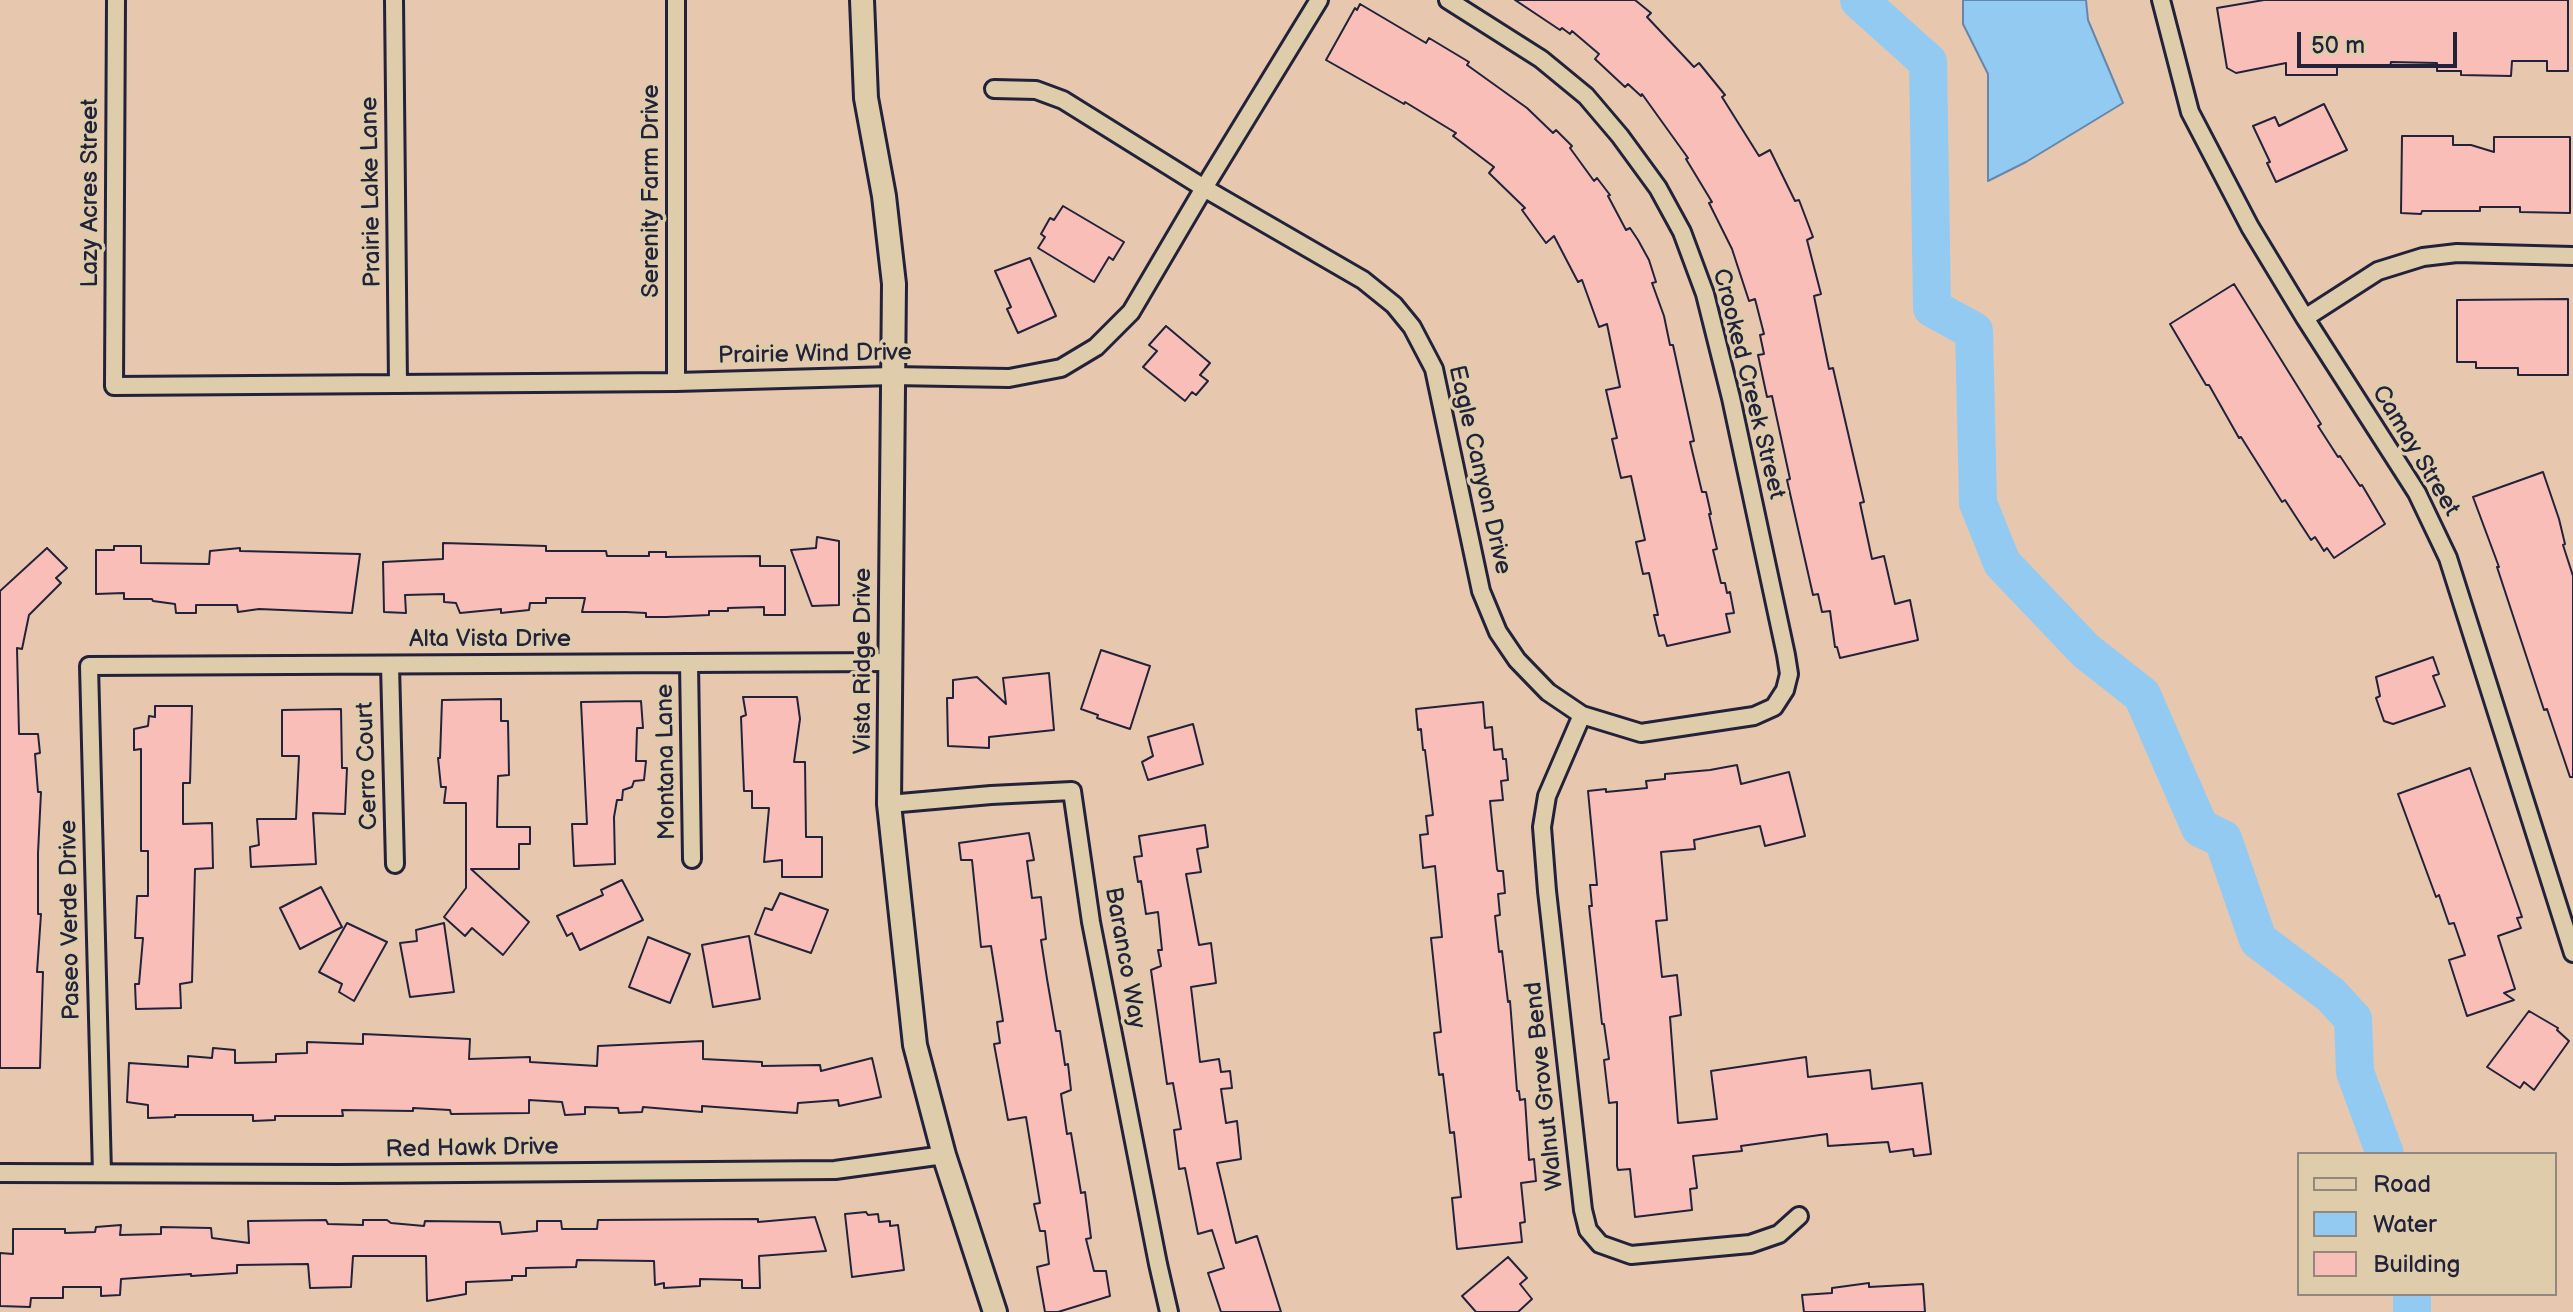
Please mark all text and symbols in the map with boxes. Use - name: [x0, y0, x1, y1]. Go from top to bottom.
- scale bar: [2301, 16, 2461, 66]
- text: 50 m: [2311, 31, 2365, 60]
- street label: Serenity Farm Drive: [638, 84, 666, 298]
- street label: Prairie Lake Lane: [356, 96, 388, 288]
- street label: Lazy Acres Street: [77, 98, 105, 288]
- street label: Crooked Creek Street: [1705, 266, 1791, 502]
- street label: Prairie Wind Drive: [718, 339, 912, 371]
- street label: Eagle Canyon Drive: [1441, 363, 1517, 577]
- street label: Camay Street: [2365, 380, 2465, 522]
- street label: Vista Ridge Drive: [850, 568, 878, 754]
- street label: Alta Vista Drive: [409, 626, 571, 654]
- street label: Montana Lane: [651, 684, 683, 840]
- street label: Cerro Court: [351, 701, 385, 831]
- street label: Paseo Verde Drive: [55, 820, 87, 1020]
- street label: Baranco Way: [1097, 885, 1151, 1031]
- street label: Walnut Grove Bend: [1520, 980, 1570, 1192]
- street label: Red Hawk Drive: [385, 1133, 559, 1165]
- legend: [2297, 1152, 2557, 1296]
- text: Road: [2373, 1170, 2431, 1199]
- text: Water: [2373, 1210, 2437, 1239]
- text: Building: [2373, 1250, 2460, 1279]

